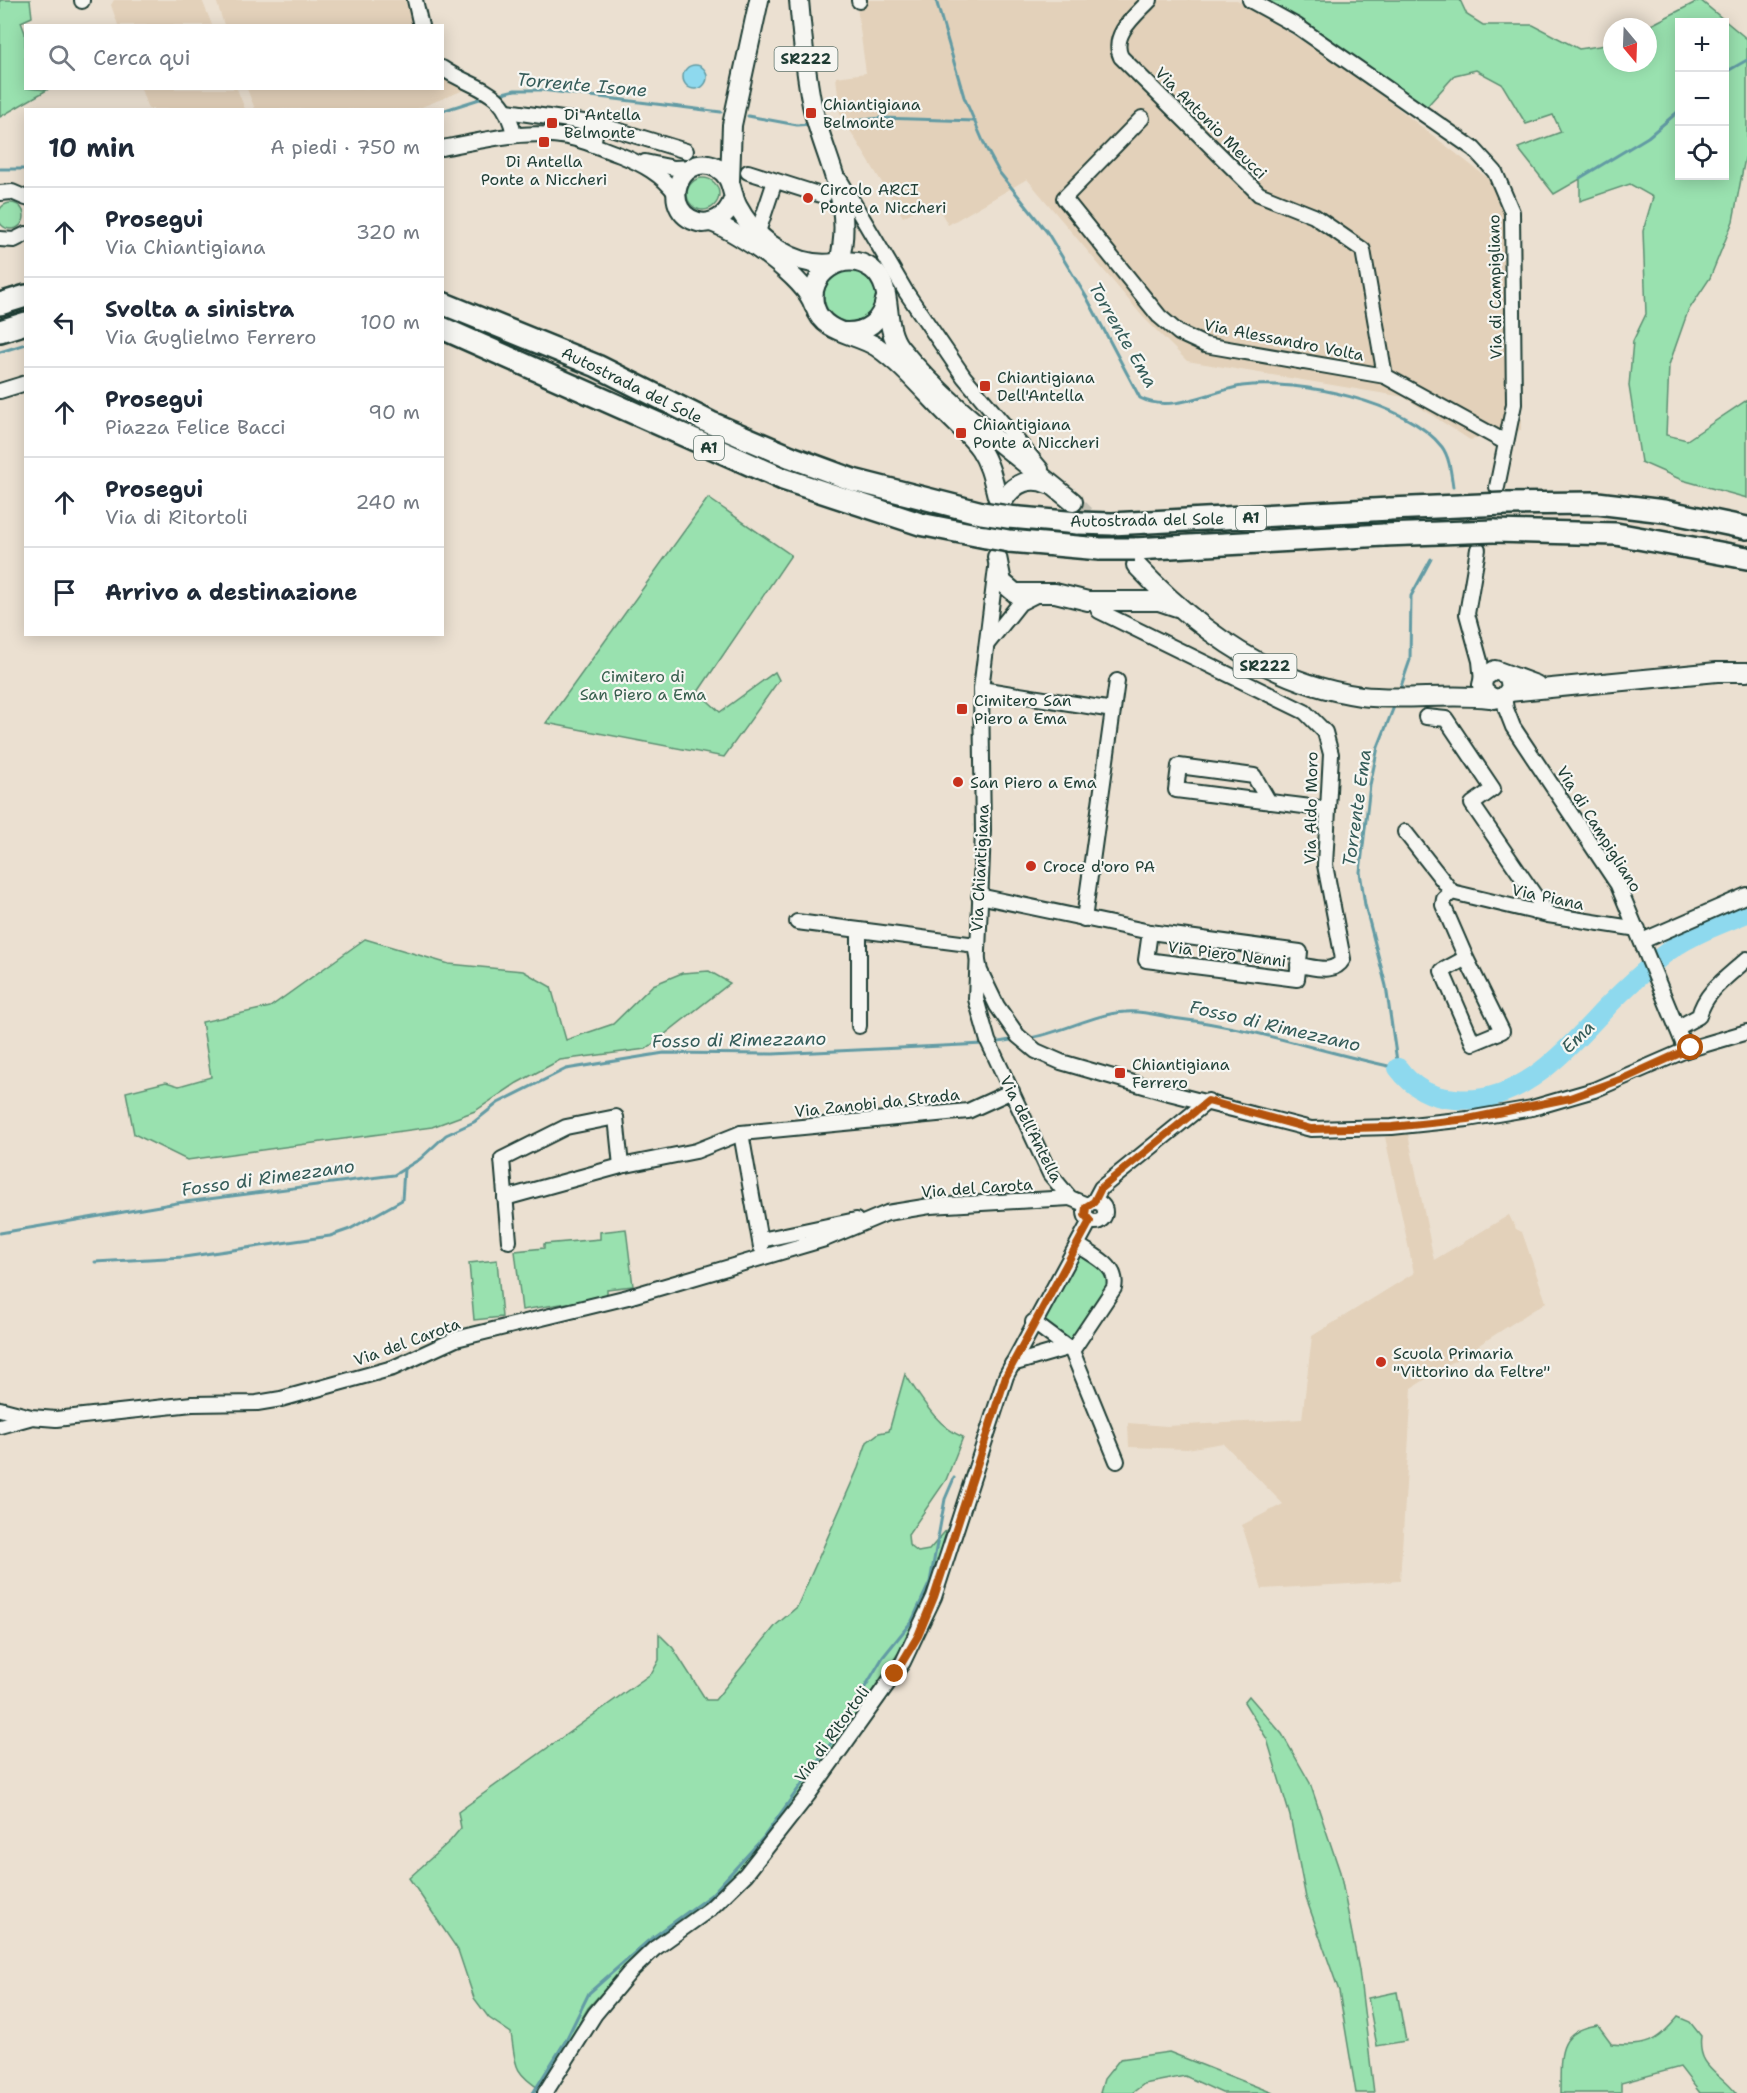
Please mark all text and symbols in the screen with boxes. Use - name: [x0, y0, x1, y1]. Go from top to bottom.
- north arrow: [1603, 18, 1657, 72]
- map controls: [1675, 18, 1729, 180]
- button: +: [1675, 18, 1729, 72]
- search box: [24, 24, 444, 90]
- icon: search: [45, 41, 78, 74]
- text: Cerca qui: [93, 43, 191, 72]
- road number: SR222: [774, 47, 838, 71]
- street label: Via Antonio Meucci: [1151, 63, 1271, 183]
- water label: Torrente Isone: [516, 67, 648, 103]
- button: −: [1675, 72, 1729, 126]
- place label: Chiantigiana Belmonte: [823, 94, 921, 133]
- place label: Di Antella Belmonte: [564, 104, 641, 143]
- marker: Chiantigiana Belmonte: [804, 106, 818, 120]
- marker: Di Antella Belmonte: [545, 116, 559, 130]
- button: locate: [1675, 126, 1729, 180]
- text: 10 min: [48, 130, 135, 165]
- text: A piedi · 750 m: [270, 134, 420, 160]
- marker: Di Antella Ponte a Niccheri: [537, 135, 551, 149]
- place label: Di Antella Ponte a Niccheri: [481, 151, 607, 190]
- place label: Circolo ARCI Ponte a Niccheri: [820, 179, 947, 218]
- marker: Circolo ARCI Ponte a Niccheri: [801, 191, 815, 205]
- text: Prosegui: [105, 205, 203, 234]
- street label: Via di Campigliano: [1483, 214, 1507, 360]
- icon: ahead: [48, 216, 81, 249]
- text: 320 m: [356, 219, 420, 245]
- text: Via Chiantigiana: [105, 234, 265, 260]
- water label: Torrente Ema: [1083, 278, 1163, 392]
- text: Svolta a sinistra: [105, 295, 294, 324]
- icon: left: [48, 306, 81, 339]
- text: 100 m: [360, 309, 420, 335]
- street label: Via Alessandro Volta: [1202, 314, 1366, 366]
- text: Via Guglielmo Ferrero: [105, 324, 316, 350]
- street label: Autostrada del Sole: [558, 342, 706, 428]
- place label: Chiantigiana Dell'Antella: [997, 367, 1095, 406]
- marker: Chiantigiana Dell'Antella: [978, 379, 992, 393]
- text: Prosegui: [105, 385, 203, 414]
- icon: ahead: [48, 396, 81, 429]
- text: 90 m: [368, 399, 420, 425]
- text: Piazza Felice Bacci: [105, 414, 286, 440]
- place label: Chiantigiana Ponte a Niccheri: [973, 414, 1100, 453]
- marker: Chiantigiana Ponte a Niccheri: [954, 426, 968, 440]
- road number: A1: [694, 436, 724, 460]
- text: Prosegui: [105, 475, 203, 504]
- icon: ahead: [48, 486, 81, 519]
- text: 240 m: [355, 489, 420, 515]
- text: Via di Ritortoli: [105, 504, 248, 530]
- road number: A1: [1236, 506, 1266, 530]
- street label: Autostrada del Sole: [1070, 508, 1224, 532]
- icon: arrive: [48, 576, 81, 609]
- text: Arrivo a destinazione: [105, 578, 357, 607]
- road number: SR222: [1234, 654, 1296, 678]
- park label: Cimitero di San Piero a Ema: [580, 666, 706, 705]
- place label: Cimitero San Piero a Ema: [974, 690, 1072, 729]
- marker: Cimitero San Piero a Ema: [955, 702, 969, 716]
- water label: Torrente Ema: [1337, 748, 1377, 868]
- street label: Via Aldo Moro: [1300, 751, 1322, 865]
- street label: Via di Campigliano: [1552, 762, 1646, 896]
- place label: San Piero a Ema: [970, 772, 1097, 793]
- marker: San Piero a Ema: [951, 775, 965, 789]
- street label: Via Chiantigiana: [966, 803, 994, 933]
- place label: Croce d'oro PA: [1043, 856, 1155, 877]
- marker: Croce d'oro PA: [1024, 859, 1038, 873]
- street label: Via Piana: [1510, 879, 1586, 915]
- street label: Via Piero Nenni: [1166, 936, 1288, 972]
- water label: Fosso di Rimezzano: [1187, 995, 1363, 1057]
- water label: Ema: [1556, 1015, 1600, 1059]
- water label: Fosso di Rimezzano: [651, 1026, 827, 1054]
- route start: [1677, 1034, 1703, 1060]
- place label: Chiantigiana Ferrero: [1132, 1054, 1230, 1093]
- marker: Chiantigiana Ferrero: [1113, 1066, 1127, 1080]
- street label: Via dell'Antella: [995, 1072, 1067, 1186]
- street label: Via Zanobi da Strada: [793, 1084, 961, 1122]
- water label: Fosso di Rimezzano: [180, 1154, 356, 1202]
- street label: Via del Carota: [920, 1174, 1034, 1202]
- street label: Via del Carota: [351, 1313, 463, 1371]
- place label: Scuola Primaria "Vittorino da Feltre": [1393, 1343, 1550, 1382]
- marker: Scuola Primaria "Vittorino da Feltre": [1374, 1355, 1388, 1369]
- route end: [881, 1660, 907, 1686]
- street label: Via di Ritortoli: [790, 1682, 874, 1786]

